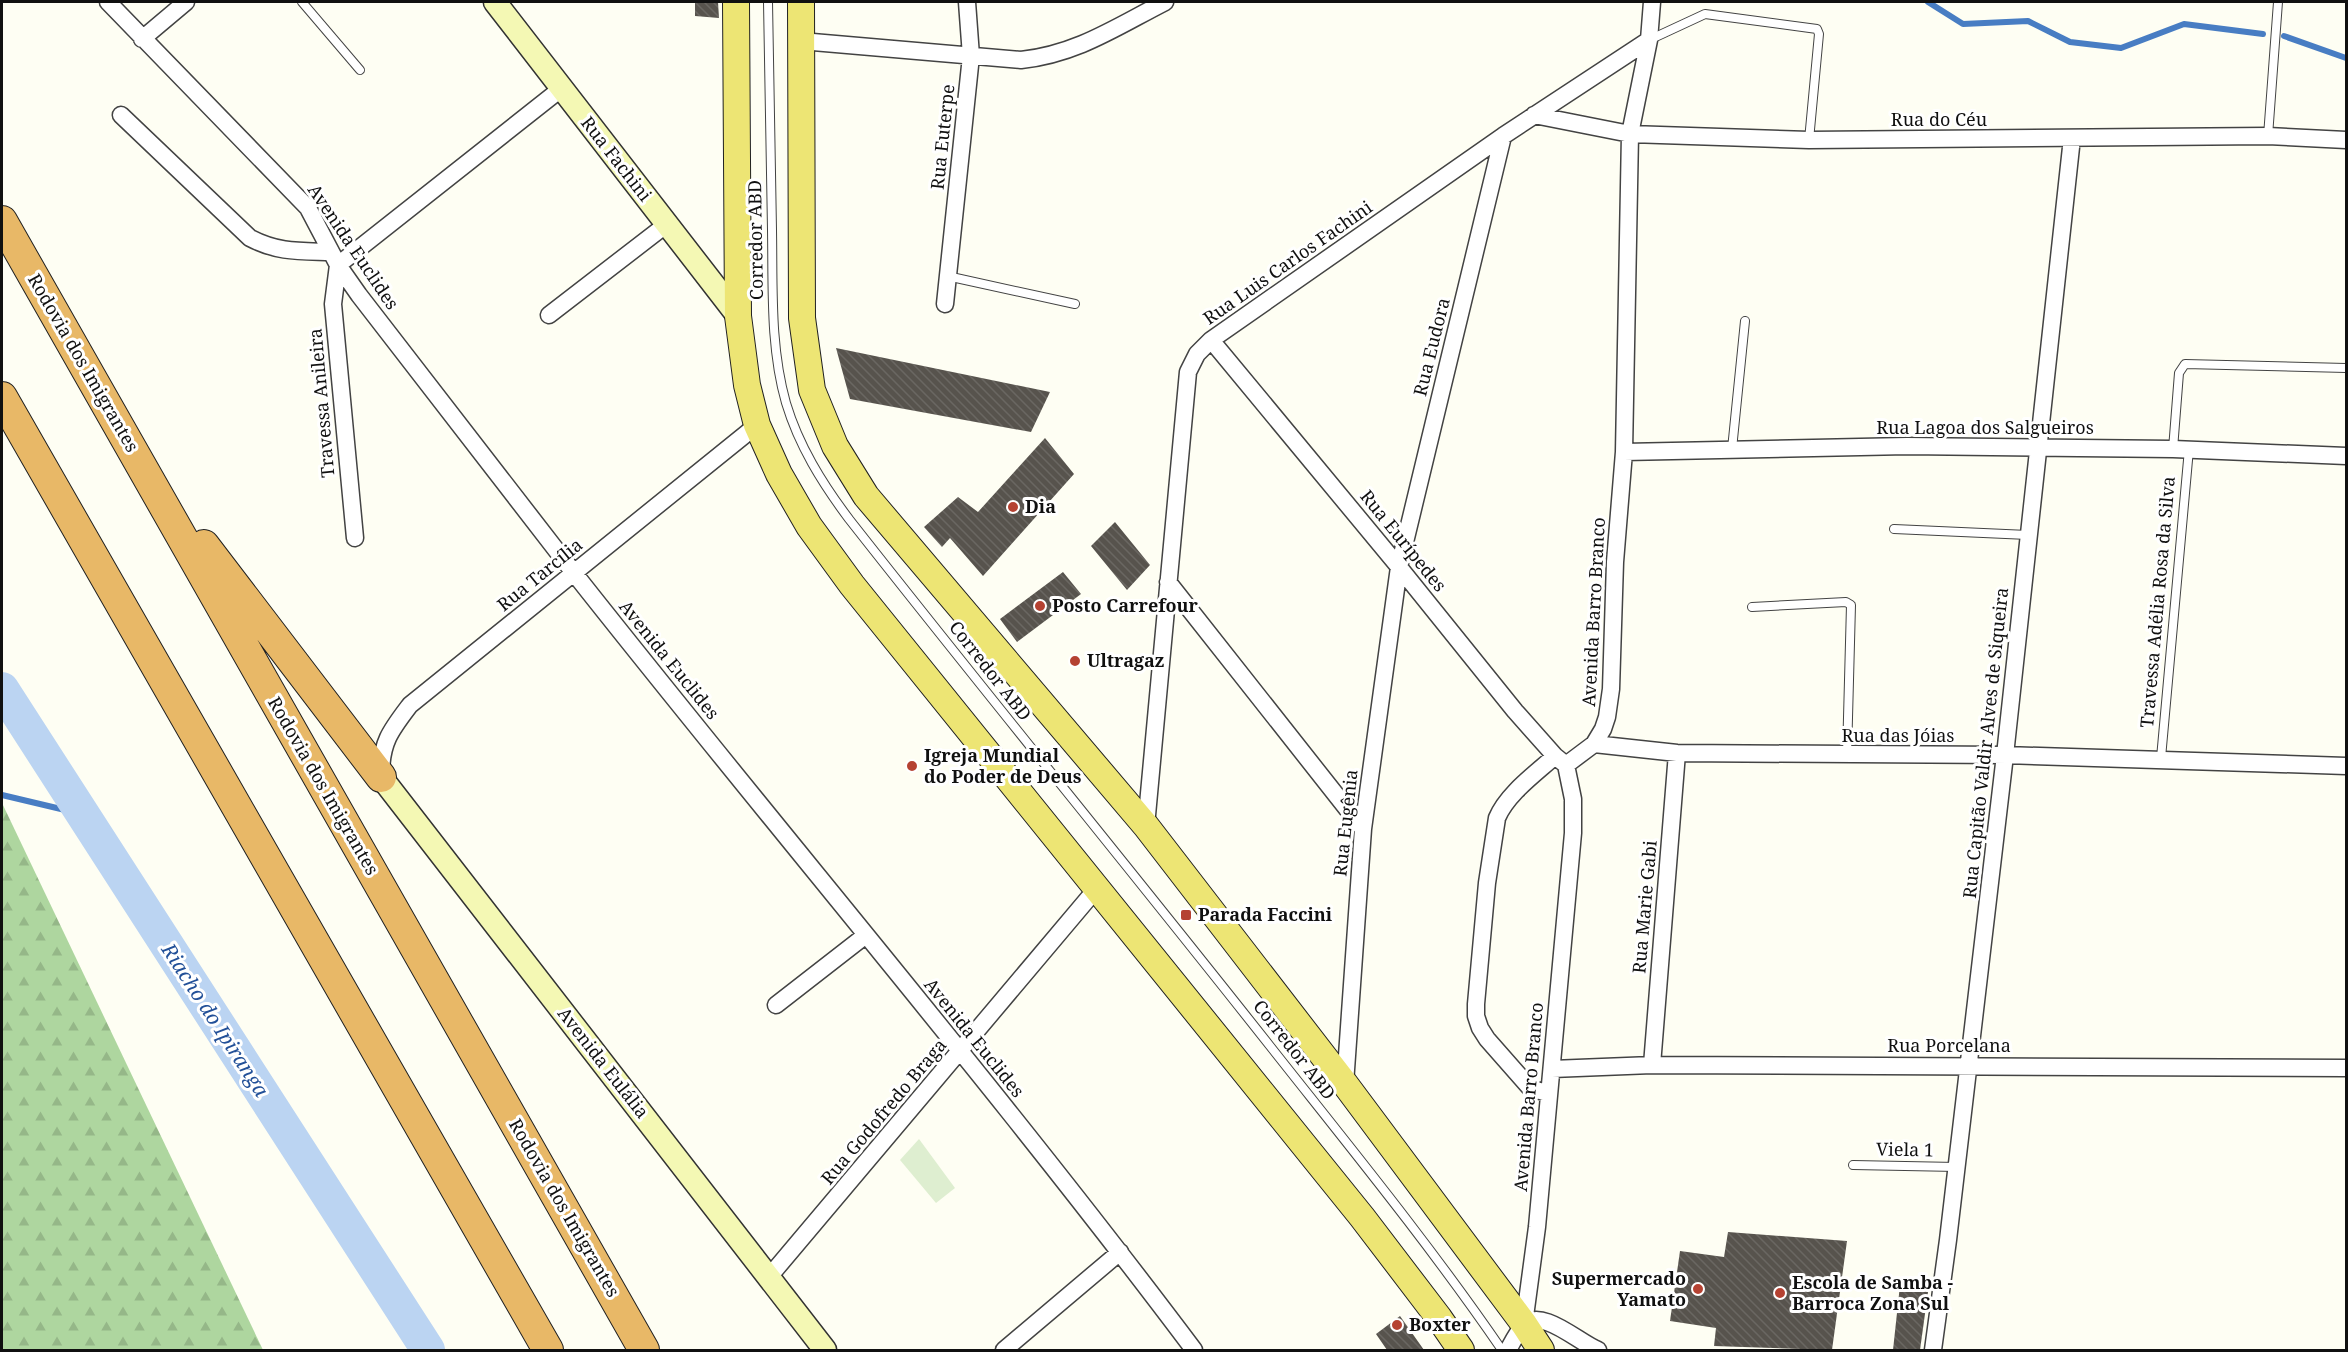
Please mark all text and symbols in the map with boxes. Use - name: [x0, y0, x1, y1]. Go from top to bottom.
- street label: Rua Euterpe: [925, 83, 959, 191]
- street label: Rua do Céu: [1891, 107, 1988, 131]
- street label: Rua Fachini: [576, 111, 658, 206]
- street label: Avenida Euclides: [303, 179, 405, 314]
- street label: Corredor ABD: [742, 180, 768, 300]
- street label: Rua Luis Carlos Fachini: [1198, 195, 1377, 330]
- street label: Rodovia dos Imigrantes: [23, 269, 145, 456]
- street label: Rua Eudora: [1407, 295, 1455, 398]
- street label: Travessa Anileira: [303, 327, 339, 479]
- street label: Rua Lagoa dos Salgueiros: [1876, 415, 2094, 439]
- street label: Travessa Adélia Rosa da Silva: [2134, 475, 2180, 729]
- street label: Rua Eurípedes: [1355, 484, 1452, 596]
- place label: Dia: [1025, 494, 1056, 518]
- marker: Dia: [1006, 500, 1020, 514]
- street label: Avenida Barro Branco: [1576, 517, 1610, 707]
- street label: Rua Tarcília: [492, 532, 587, 616]
- street label: Rua Capitão Valdir Alves de Siqueira: [1957, 586, 2013, 900]
- place label: Posto Carrefour: [1052, 593, 1199, 617]
- street label: Avenida Euclides: [614, 595, 725, 724]
- marker: Posto Carrefour: [1033, 599, 1047, 613]
- street label: Corredor ABD: [944, 616, 1037, 725]
- place label: Ultragaz: [1087, 648, 1164, 672]
- marker: Ultragaz: [1068, 654, 1082, 668]
- street label: Rodovia dos Imigrantes: [263, 692, 385, 879]
- street label: Rua das Jóias: [1842, 723, 1954, 747]
- place label: Igreja Mundial do Poder de Deus: [924, 743, 1082, 788]
- marker: Igreja Mundial do Poder de Deus: [905, 759, 919, 773]
- street label: Rua Eugênia: [1327, 768, 1363, 878]
- street label: Rua Marie Gabi: [1626, 839, 1662, 974]
- place label: Parada Faccini: [1198, 902, 1333, 926]
- marker: Parada Faccini: [1179, 908, 1193, 922]
- water label: Riacho do Ipiranga: [155, 937, 275, 1102]
- street label: Avenida Euclides: [919, 973, 1030, 1102]
- street label: Corredor ABD: [1248, 995, 1341, 1104]
- street label: Avenida Barro Branco: [1508, 1001, 1548, 1192]
- street label: Avenida Eulália: [553, 1002, 655, 1123]
- street label: Rua Godofredo Braga: [815, 1033, 951, 1189]
- street label: Rua Porcelana: [1887, 1033, 2011, 1057]
- street label: Rodovia dos Imigrantes: [504, 1114, 626, 1301]
- street label: Viela 1: [1876, 1136, 1934, 1162]
- place label: Supermercado Yamato: [1552, 1266, 1686, 1311]
- place label: Escola de Samba - Barroca Zona Sul: [1792, 1270, 1954, 1315]
- marker: Supermercado Yamato: [1691, 1282, 1705, 1296]
- marker: Escola de Samba - Barroca Zona Sul: [1773, 1286, 1787, 1300]
- place label: Boxter: [1409, 1312, 1471, 1336]
- marker: Boxter: [1390, 1318, 1404, 1332]

